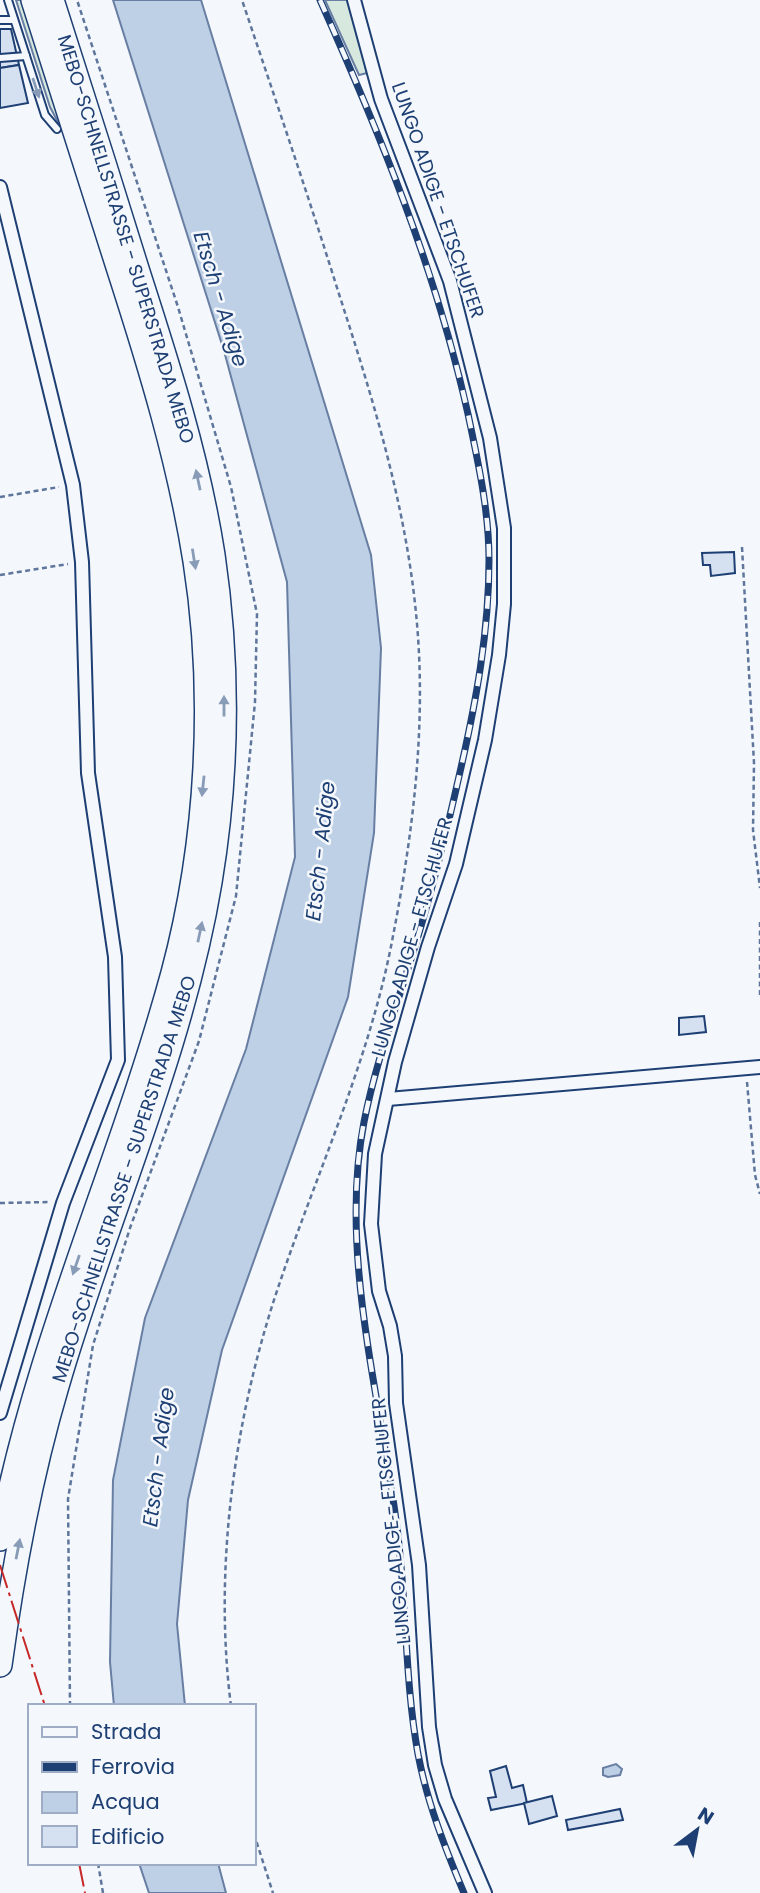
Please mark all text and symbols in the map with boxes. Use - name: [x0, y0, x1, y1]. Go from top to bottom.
- street label: MEBO-SCHNELLSTRASSE - SUPERSTRADA MEBO: [51, 31, 201, 447]
- one-way arrow: [32, 78, 42, 99]
- street label: LUNGO ADIGE - ETSCHUFER: [385, 78, 491, 322]
- water label: Etsch - Adige: [187, 228, 255, 370]
- one-way arrow: [192, 469, 203, 491]
- one-way arrow: [189, 548, 200, 570]
- one-way arrow: [218, 695, 230, 717]
- one-way arrow: [197, 775, 208, 797]
- water label: Etsch - Adige: [298, 780, 342, 922]
- street label: LUNGO ADIGE - ETSCHUFER: [365, 814, 459, 1060]
- one-way arrow: [195, 921, 206, 943]
- street label: MEBO-SCHNELLSTRASSE - SUPERSTRADA MEBO: [45, 972, 203, 1386]
- one-way arrow: [70, 1254, 81, 1275]
- water label: Etsch - Adige: [135, 1386, 181, 1528]
- street label: LUNGO ADIGE - ETSCHUFER: [365, 1396, 417, 1646]
- one-way arrow: [13, 1538, 24, 1560]
- legend: [28, 1704, 256, 1865]
- text: Strada: [91, 1717, 161, 1746]
- text: Ferrovia: [91, 1752, 175, 1781]
- text: Acqua: [91, 1787, 160, 1816]
- north arrow: [662, 1795, 732, 1865]
- text: N: [693, 1801, 719, 1831]
- text: Edificio: [91, 1822, 165, 1851]

